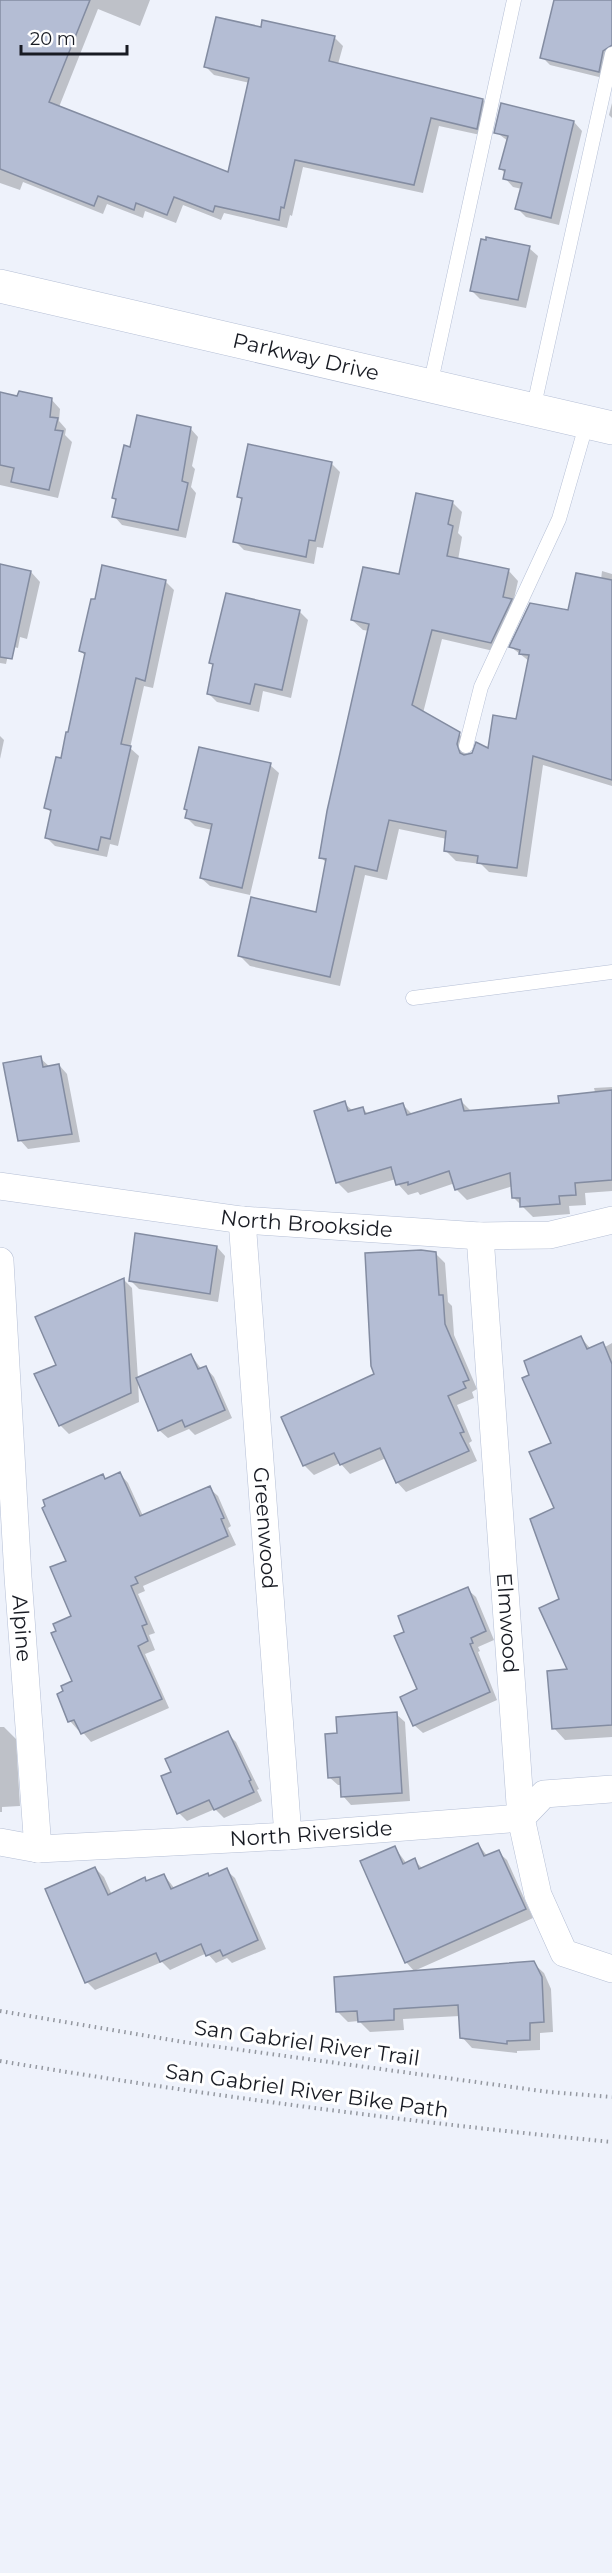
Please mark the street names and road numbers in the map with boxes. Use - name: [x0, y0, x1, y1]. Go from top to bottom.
- street label: Parkway Drive: [230, 327, 382, 386]
- street label: North Brookside: [219, 1204, 393, 1242]
- street label: Greenwood: [248, 1466, 283, 1590]
- street label: Elmwood: [492, 1572, 524, 1674]
- street label: Alpine: [7, 1594, 37, 1663]
- street label: North Riverside: [229, 1815, 393, 1851]
- street label: San Gabriel River Trail: [193, 2014, 421, 2071]
- street label: San Gabriel River Bike Path: [164, 2058, 450, 2123]

